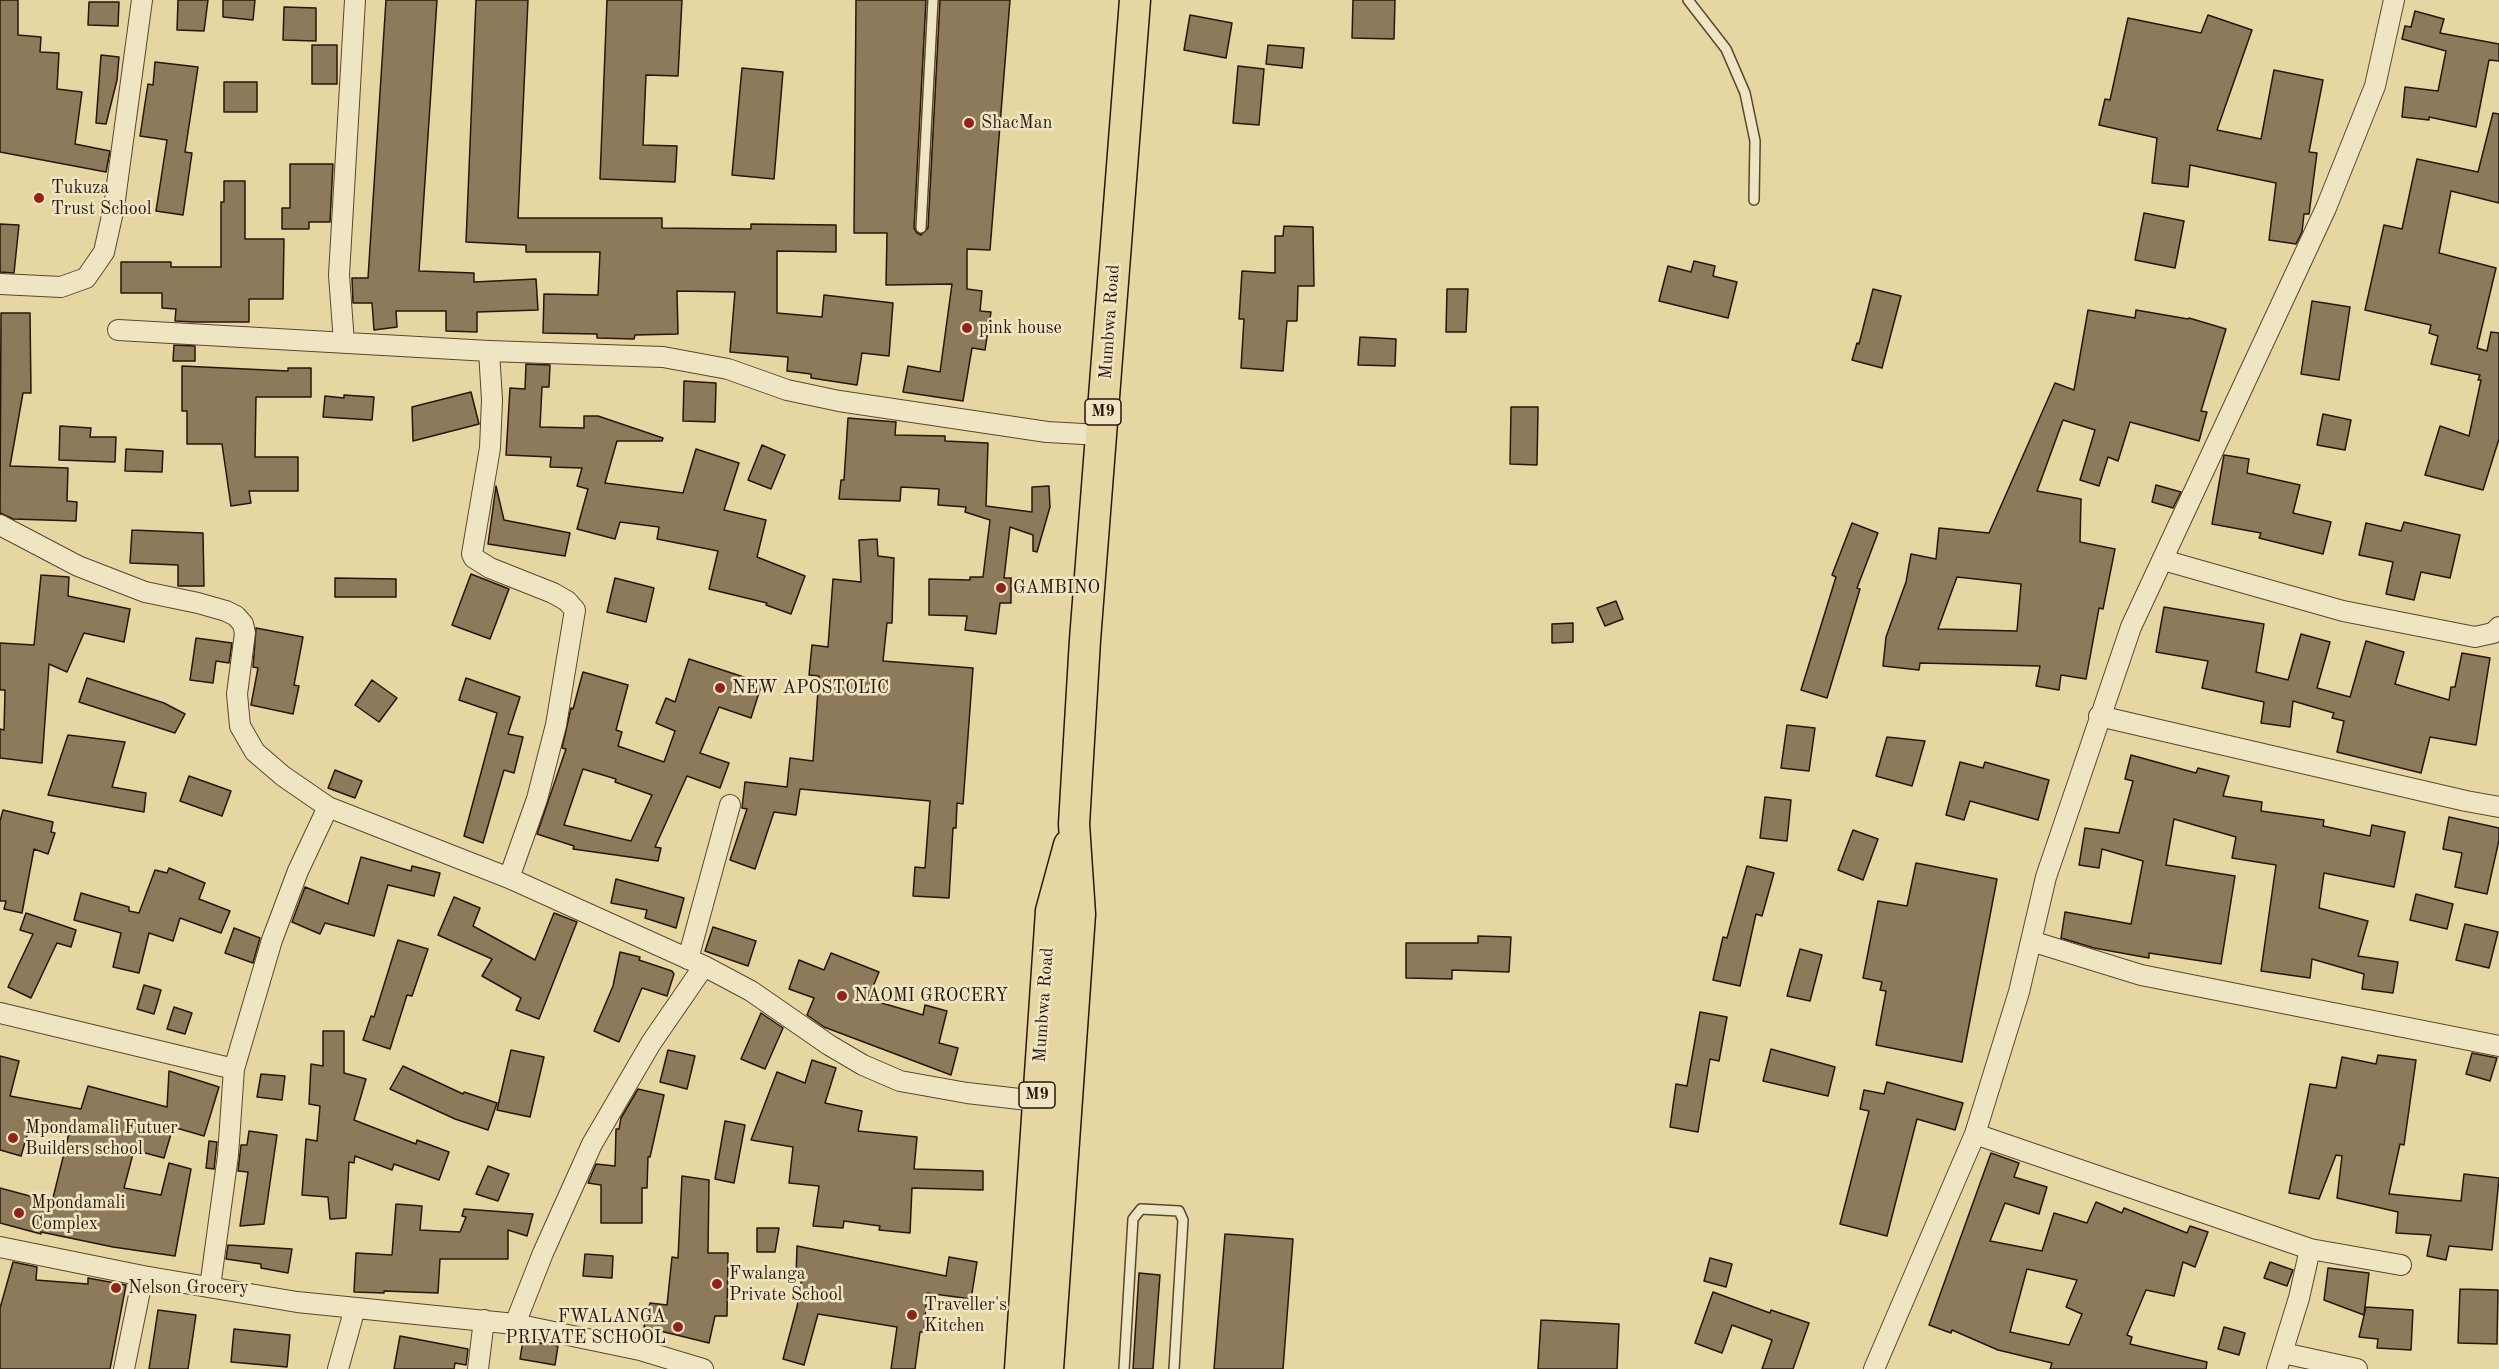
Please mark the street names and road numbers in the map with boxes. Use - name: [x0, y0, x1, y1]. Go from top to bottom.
- street label: Mumbwa Road: [1095, 264, 1125, 380]
- road number: M9: [1085, 399, 1121, 425]
- street label: Mumbwa Road: [1029, 947, 1059, 1063]
- road number: M9: [1019, 1082, 1055, 1108]

